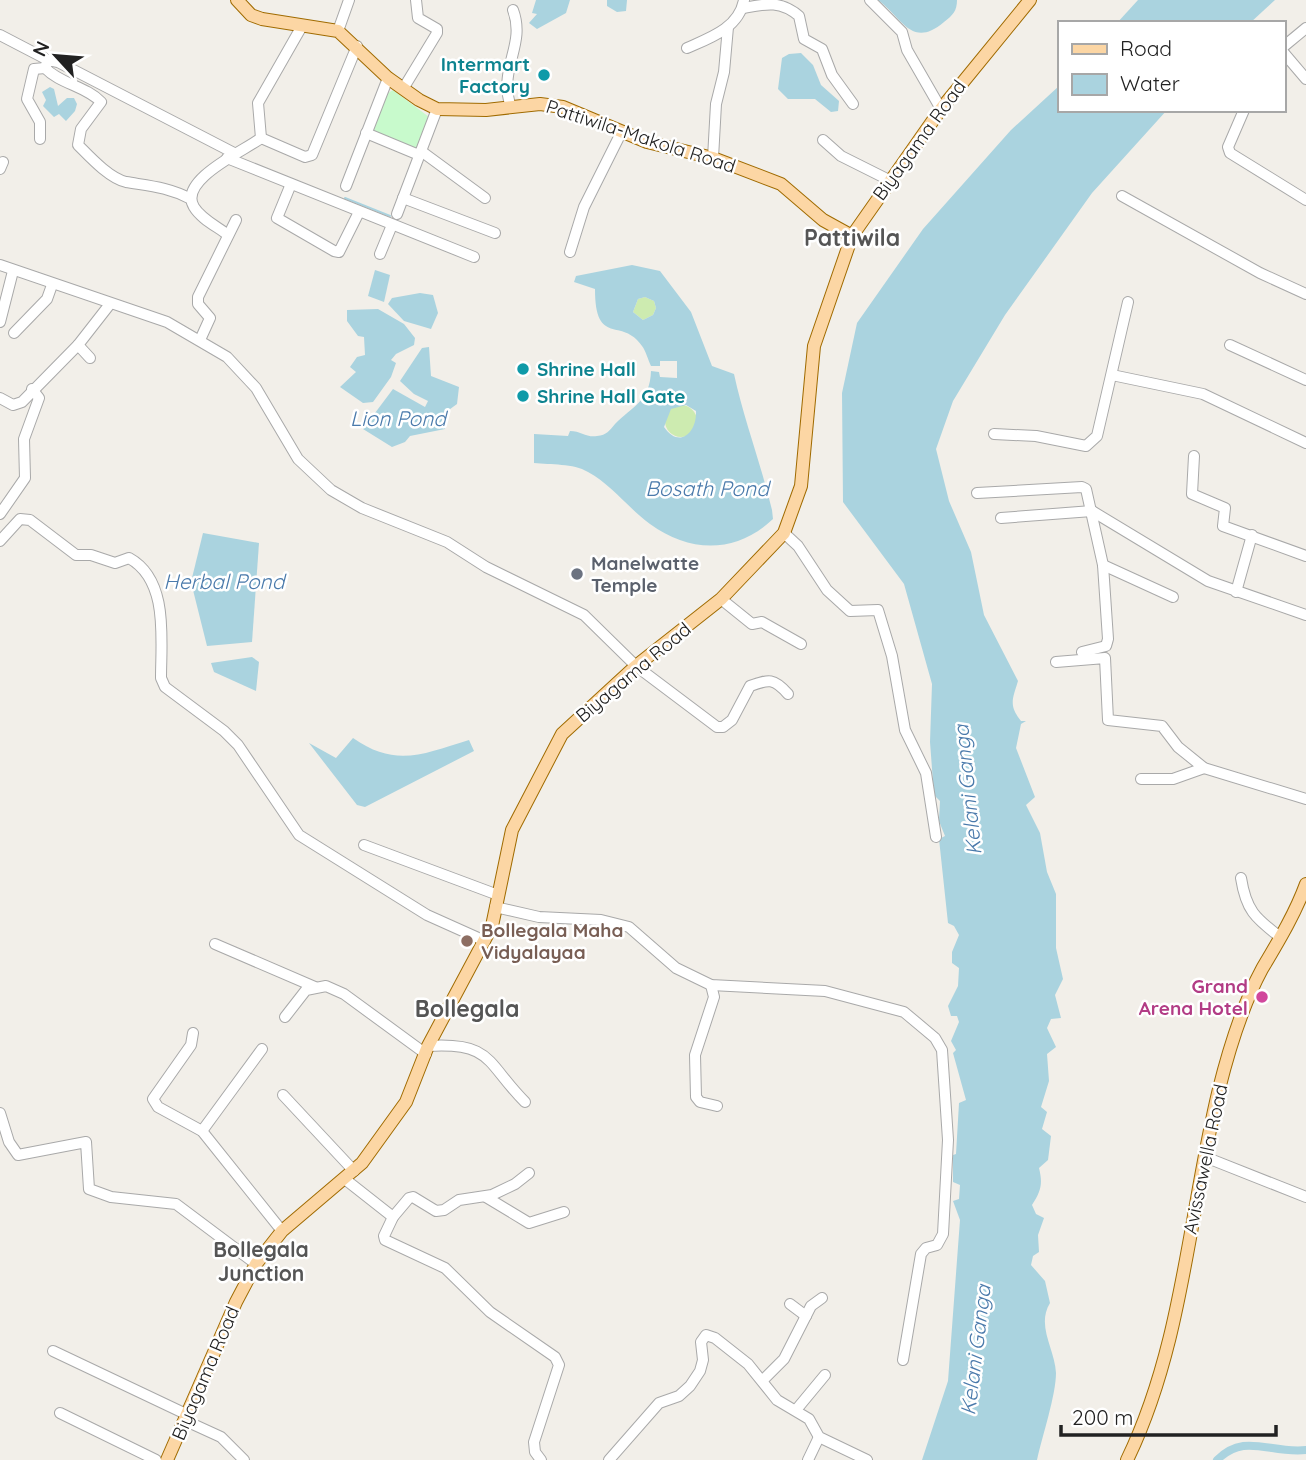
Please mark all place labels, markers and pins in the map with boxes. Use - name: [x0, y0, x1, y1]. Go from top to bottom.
- place label: Intermart Factory: [441, 52, 530, 98]
- marker: Intermart Factory: [536, 67, 552, 83]
- place label: Shrine Hall: [537, 357, 636, 381]
- marker: Shrine Hall: [515, 361, 531, 377]
- place label: Shrine Hall Gate: [537, 384, 686, 408]
- marker: Shrine Hall Gate: [515, 388, 531, 404]
- place label: Manelwatte Temple: [591, 551, 699, 597]
- marker: Manelwatte Temple: [569, 566, 585, 582]
- place label: Bollegala Maha Vidyalayaa: [481, 918, 623, 964]
- marker: Bollegala Maha Vidyalayaa: [459, 933, 475, 949]
- place label: Grand Arena Hotel: [1139, 974, 1248, 1020]
- marker: Grand Arena Hotel: [1254, 989, 1270, 1005]

